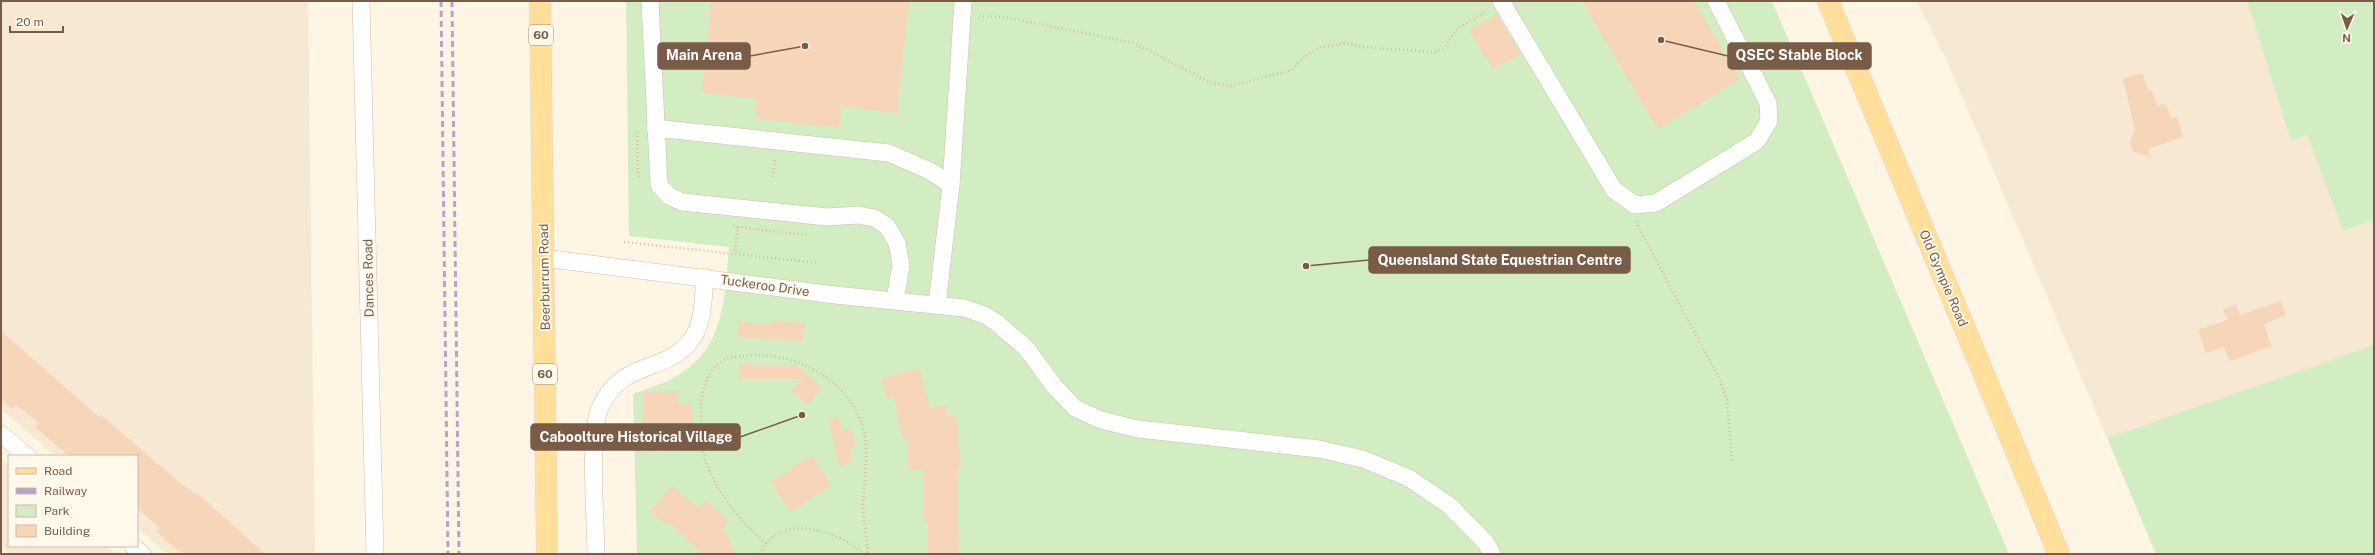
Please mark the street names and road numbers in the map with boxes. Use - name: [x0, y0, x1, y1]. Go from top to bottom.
- road number: 60: [529, 25, 553, 45]
- street label: Beerburrum Road: [536, 223, 553, 331]
- street label: Old Gympie Road: [1916, 227, 1971, 329]
- street label: Dances Road: [360, 239, 377, 317]
- street label: Tuckeroo Drive: [719, 272, 810, 299]
- road number: 60: [533, 364, 557, 384]

